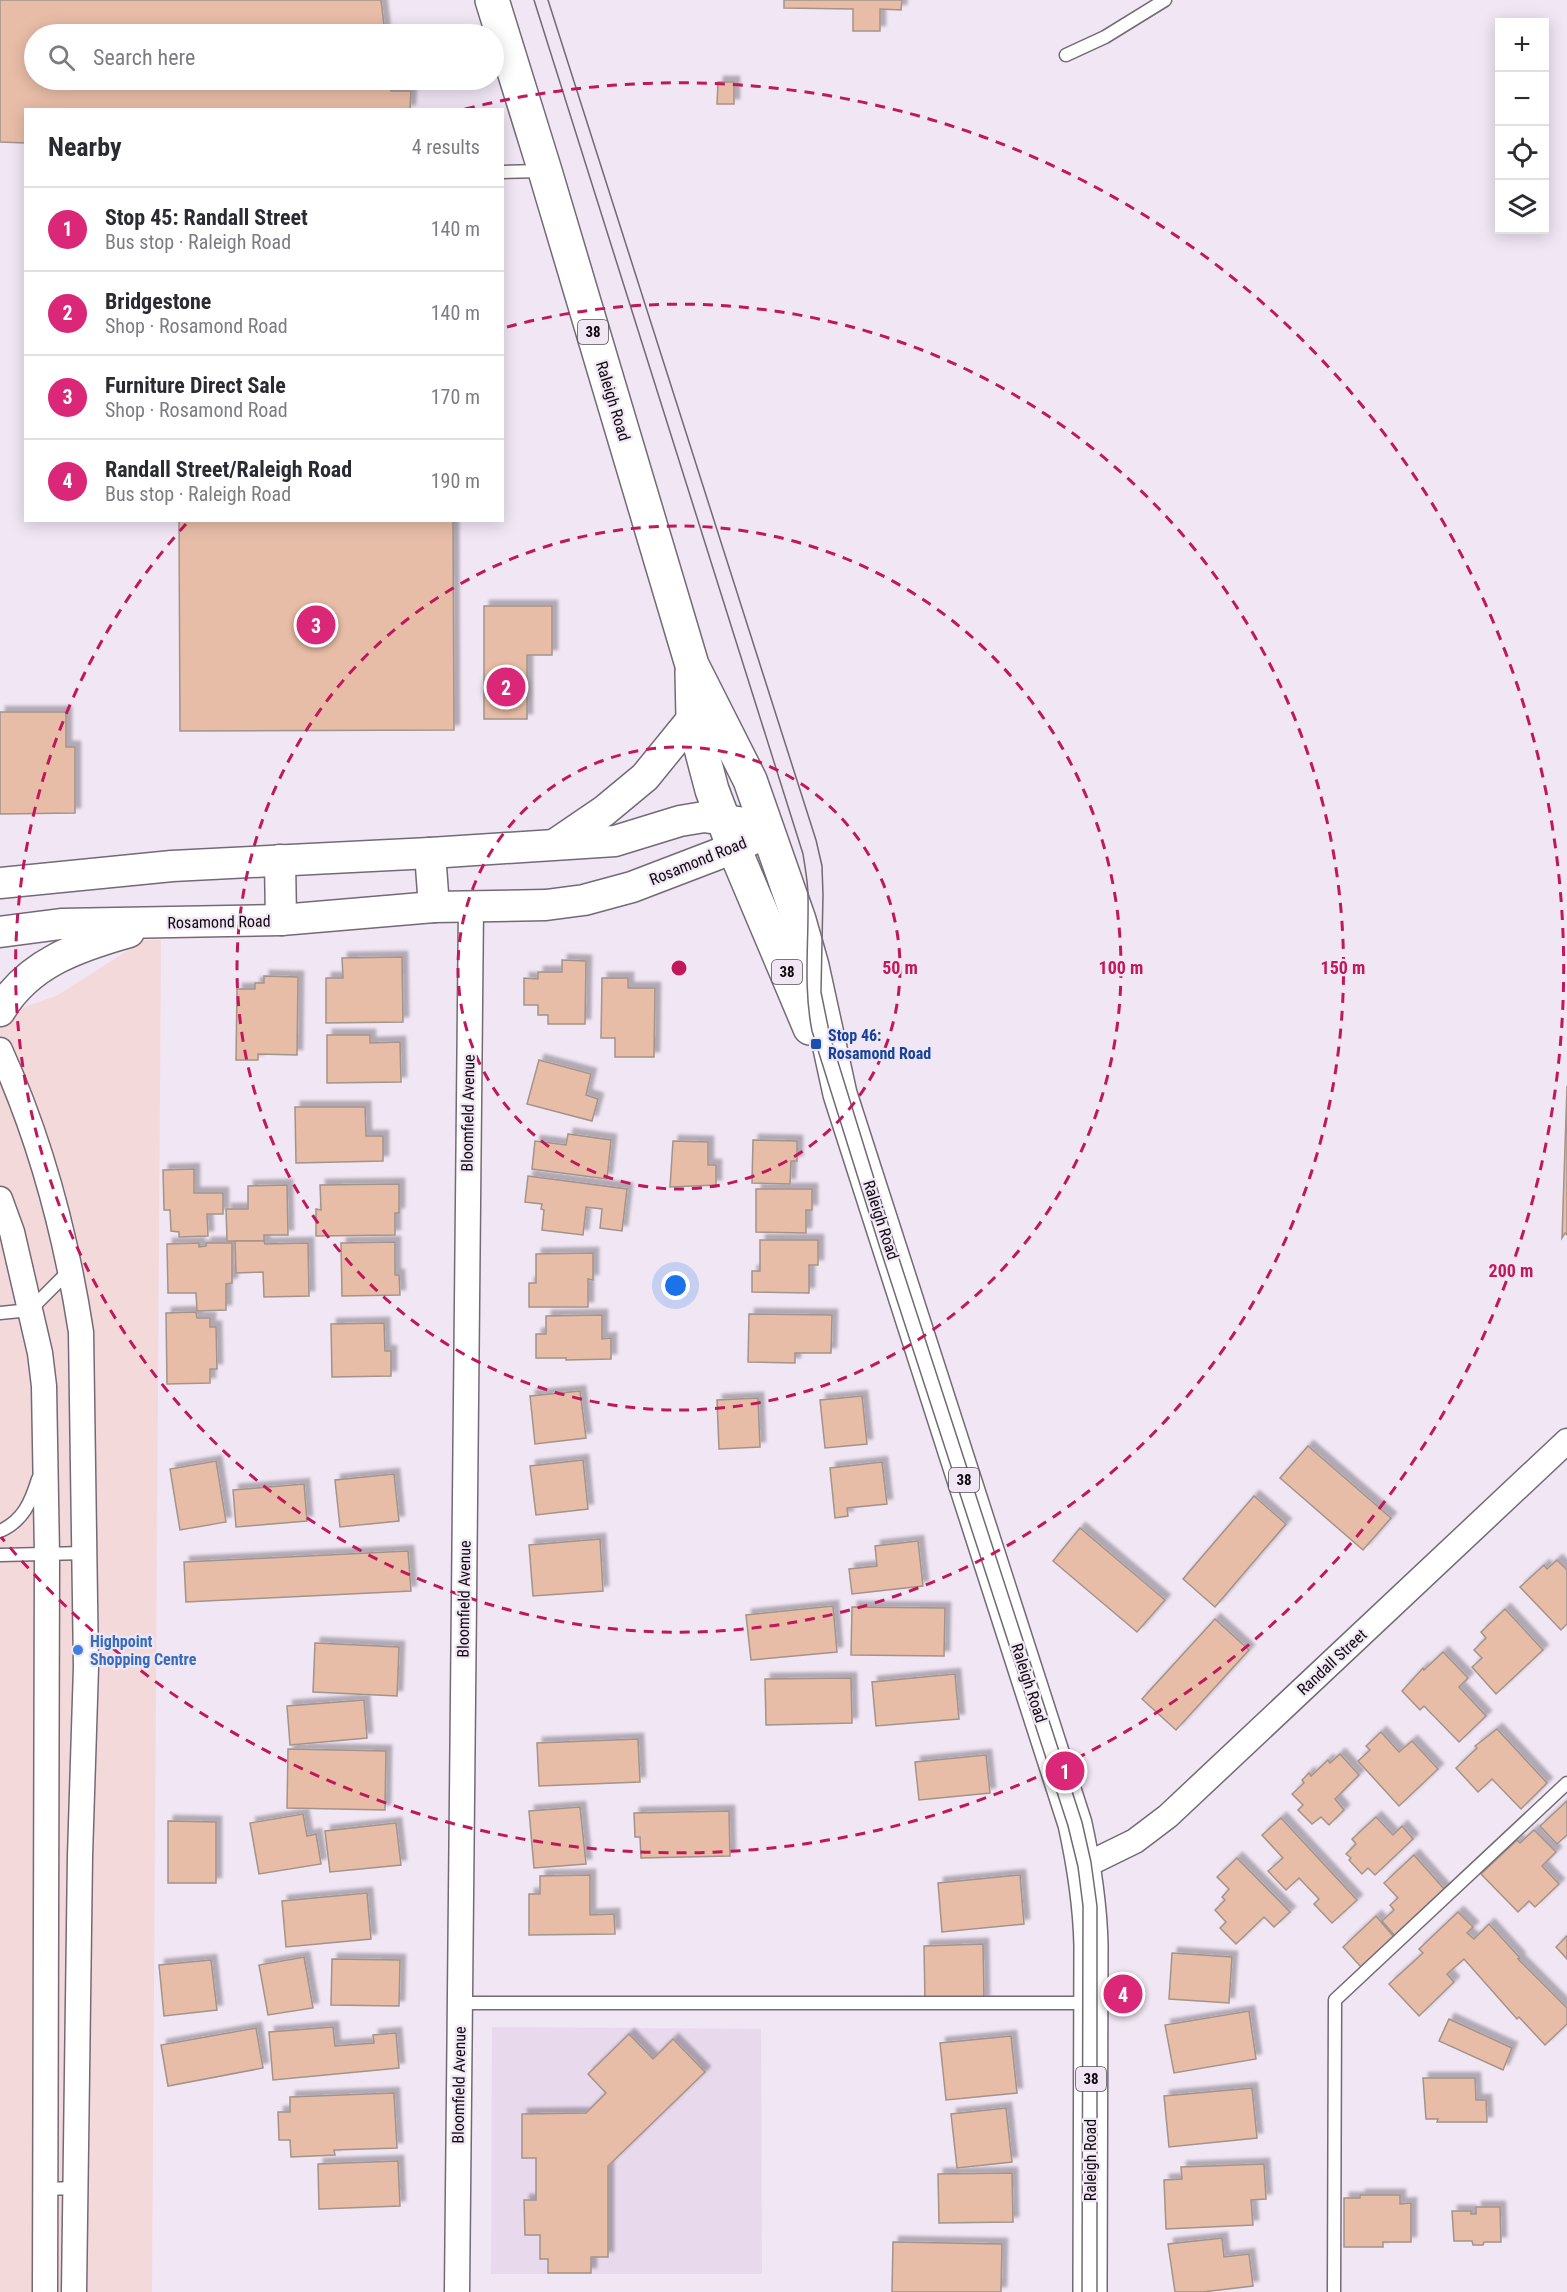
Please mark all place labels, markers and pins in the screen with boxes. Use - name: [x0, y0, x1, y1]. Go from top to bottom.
- pin: 3: [296, 602, 336, 648]
- pin: 2: [486, 664, 526, 710]
- centre of rings: [669, 958, 689, 978]
- place label: Stop 46: Rosamond Road: [828, 1026, 931, 1063]
- marker: Stop 46: Rosamond Road: [809, 1037, 823, 1051]
- place label: Highpoint Shopping Centre: [90, 1632, 197, 1669]
- marker: Highpoint Shopping Centre: [71, 1643, 85, 1657]
- pin: 1: [1046, 1748, 1084, 1794]
- pin: 4: [1104, 1972, 1142, 2016]

